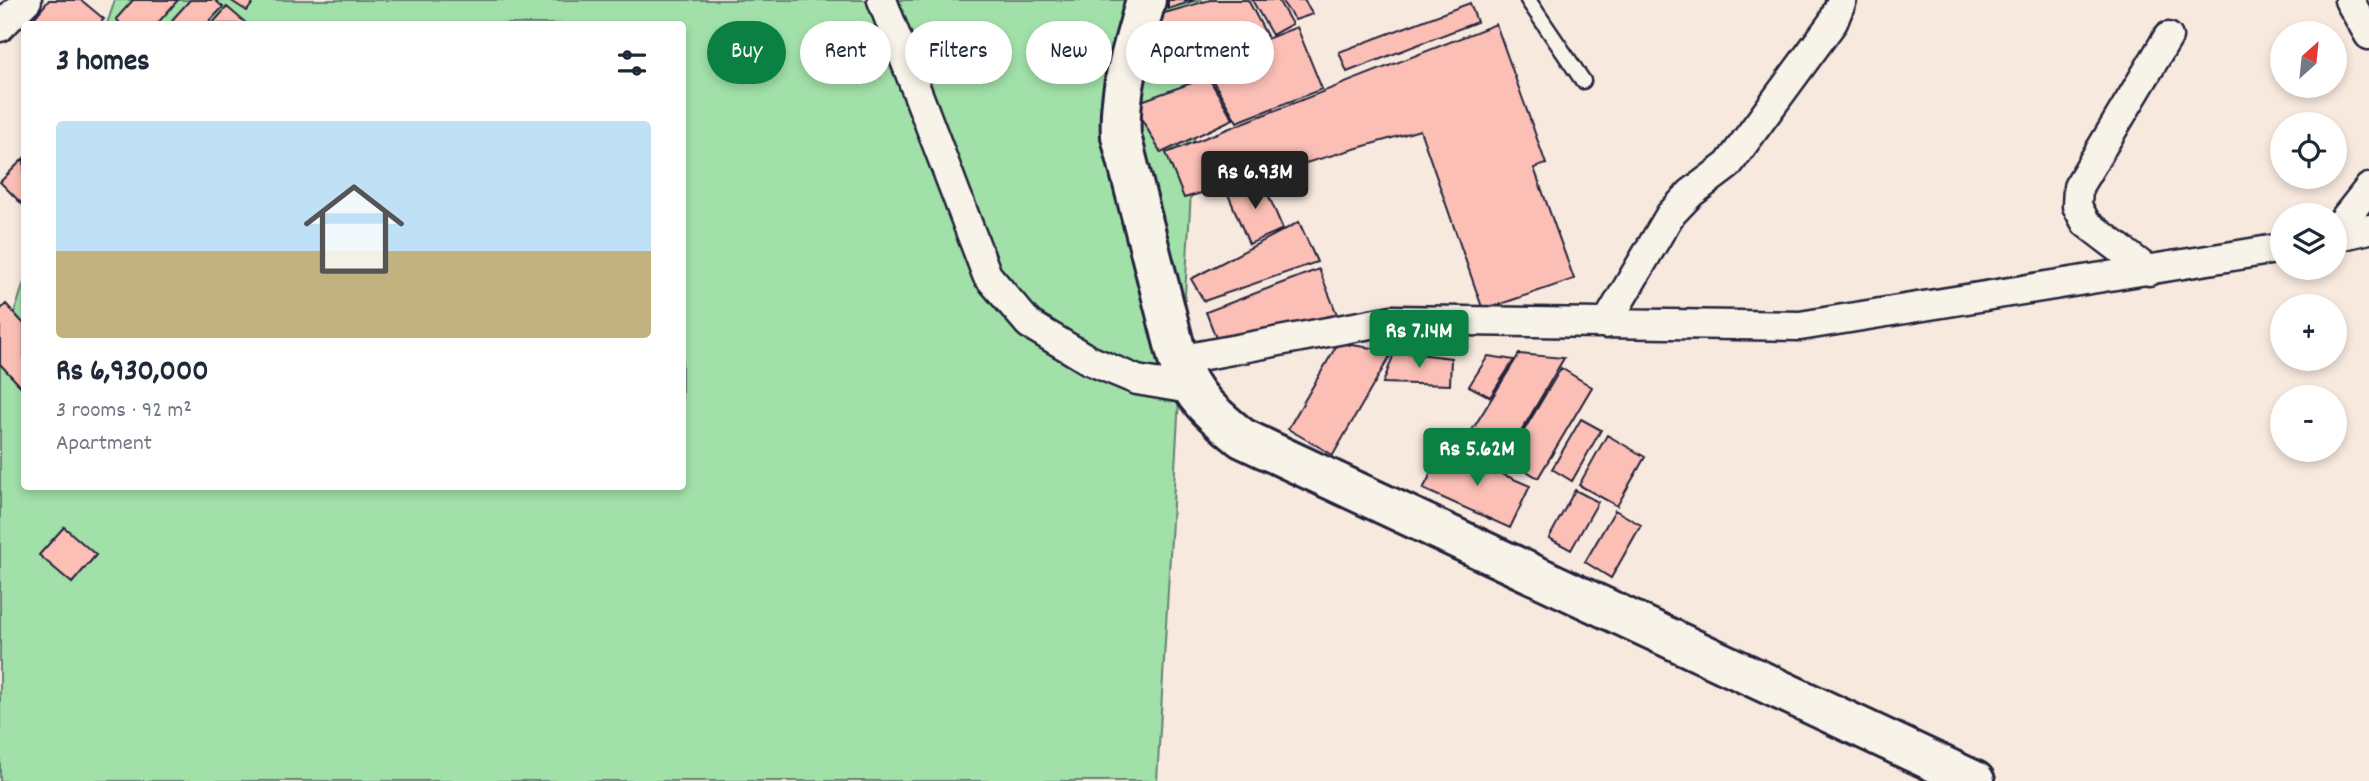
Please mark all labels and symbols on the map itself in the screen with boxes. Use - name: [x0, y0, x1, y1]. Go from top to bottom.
- north arrow: [2270, 21, 2347, 98]
- pin: Rs 6.93M: [1183, 152, 1327, 211]
- pin: Rs 7.14M: [1347, 310, 1491, 370]
- pin: Rs 5.62M: [1405, 428, 1549, 488]

